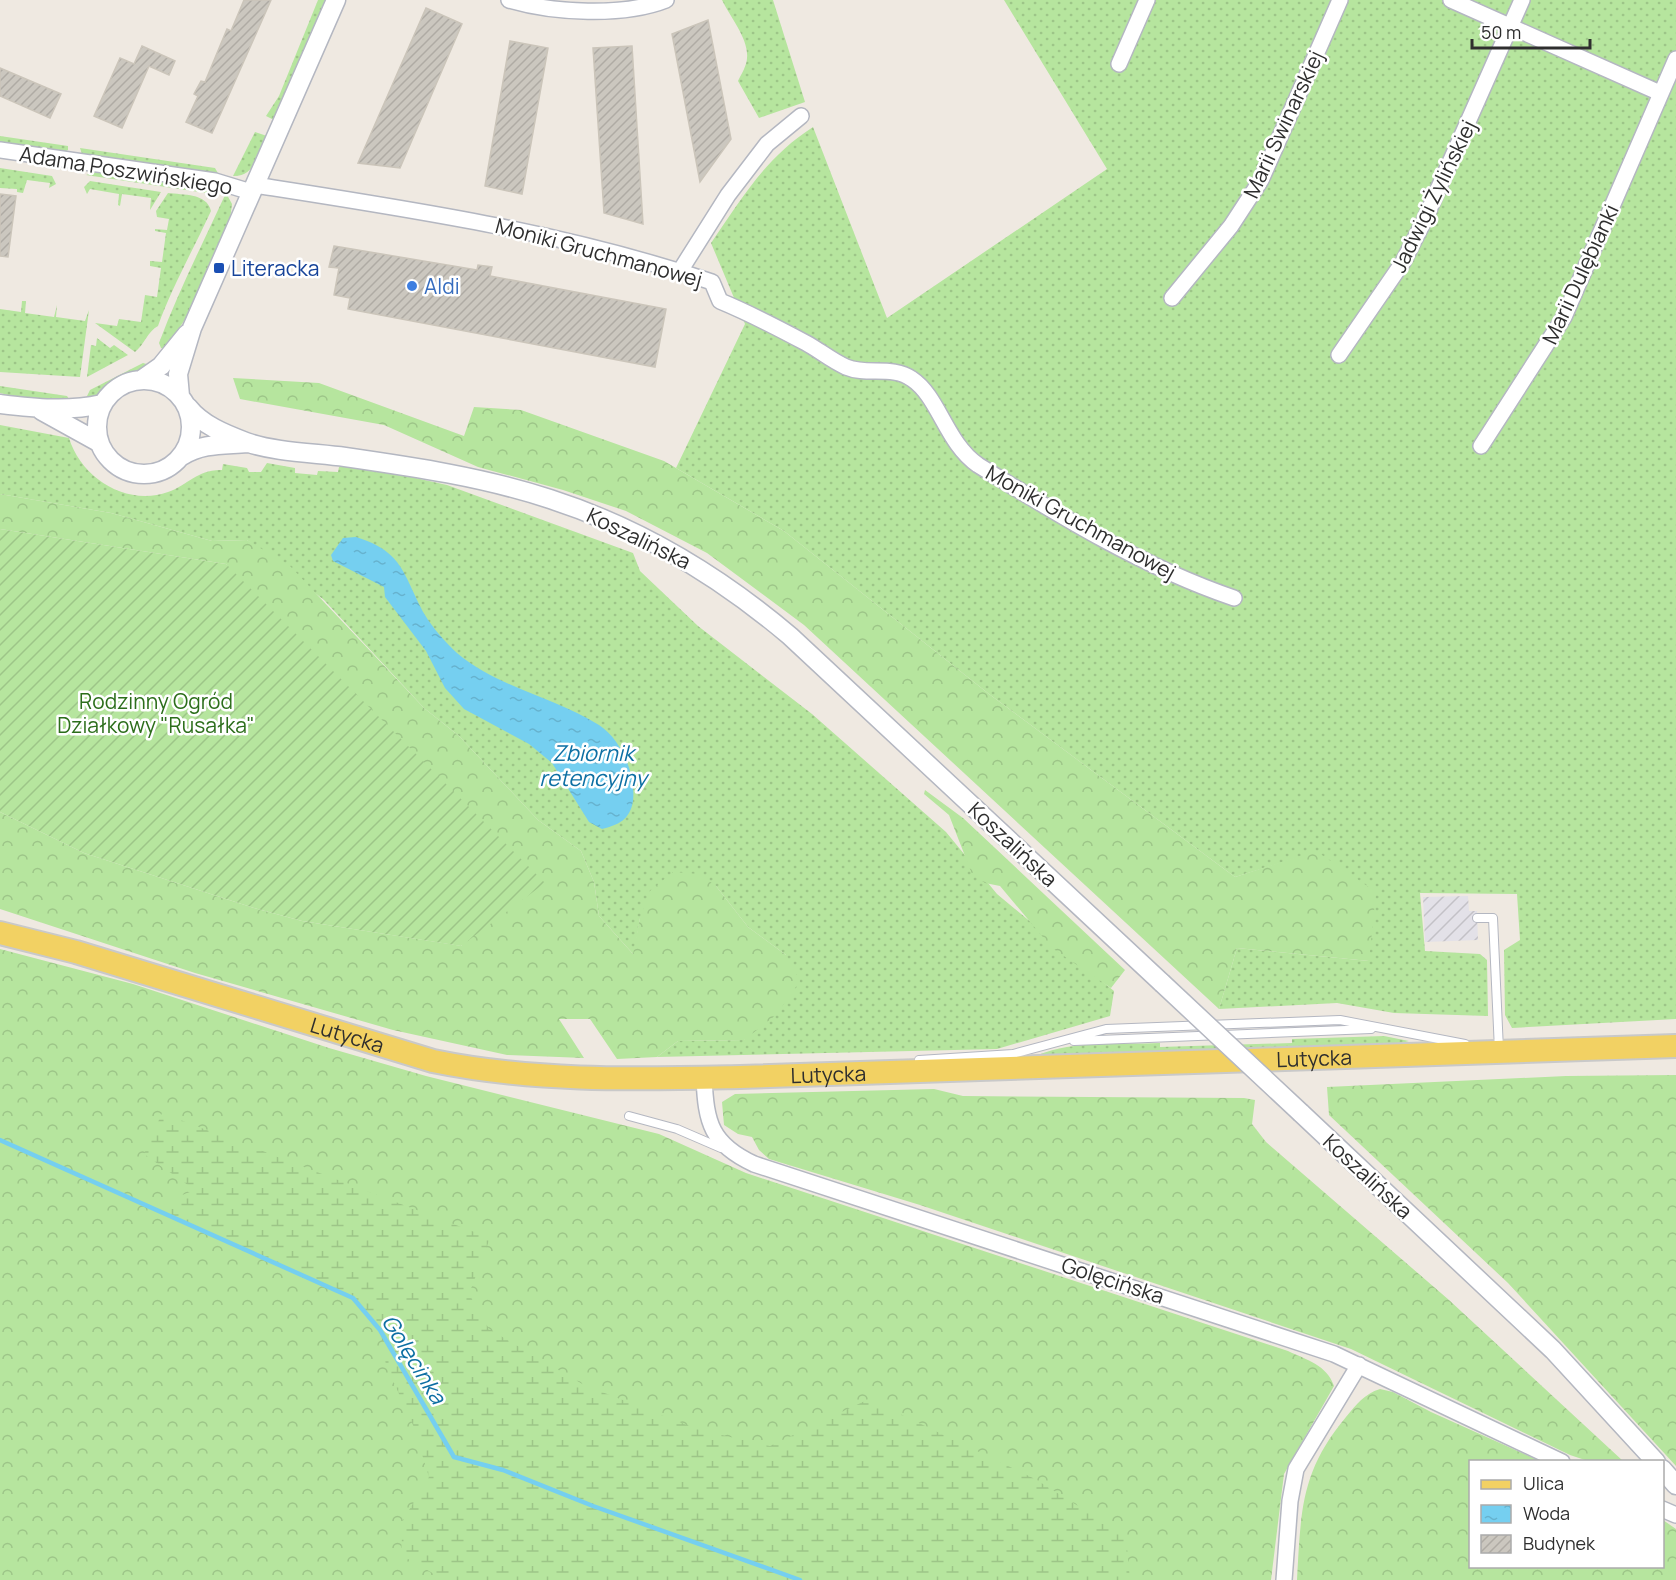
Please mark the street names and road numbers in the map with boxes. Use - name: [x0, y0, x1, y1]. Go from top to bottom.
- street label: Marii Swinarskiej: [1236, 46, 1330, 202]
- street label: Jadwigi Żylińskiej: [1384, 115, 1482, 277]
- street label: Adama Poszwińskiego: [18, 139, 234, 201]
- street label: Marii Dulębianki: [1535, 199, 1625, 349]
- street label: Moniki Gruchmanowej: [492, 211, 706, 293]
- street label: Moniki Gruchmanowej: [981, 458, 1181, 586]
- street label: Koszalińska: [582, 501, 696, 575]
- street label: Koszalińska: [962, 795, 1064, 893]
- street label: Lutycka: [307, 1010, 388, 1059]
- street label: Lutycka: [1276, 1043, 1352, 1073]
- street label: Lutycka: [790, 1059, 867, 1089]
- street label: Koszalińska: [1317, 1127, 1419, 1225]
- street label: Golęcińska: [1058, 1250, 1168, 1310]

